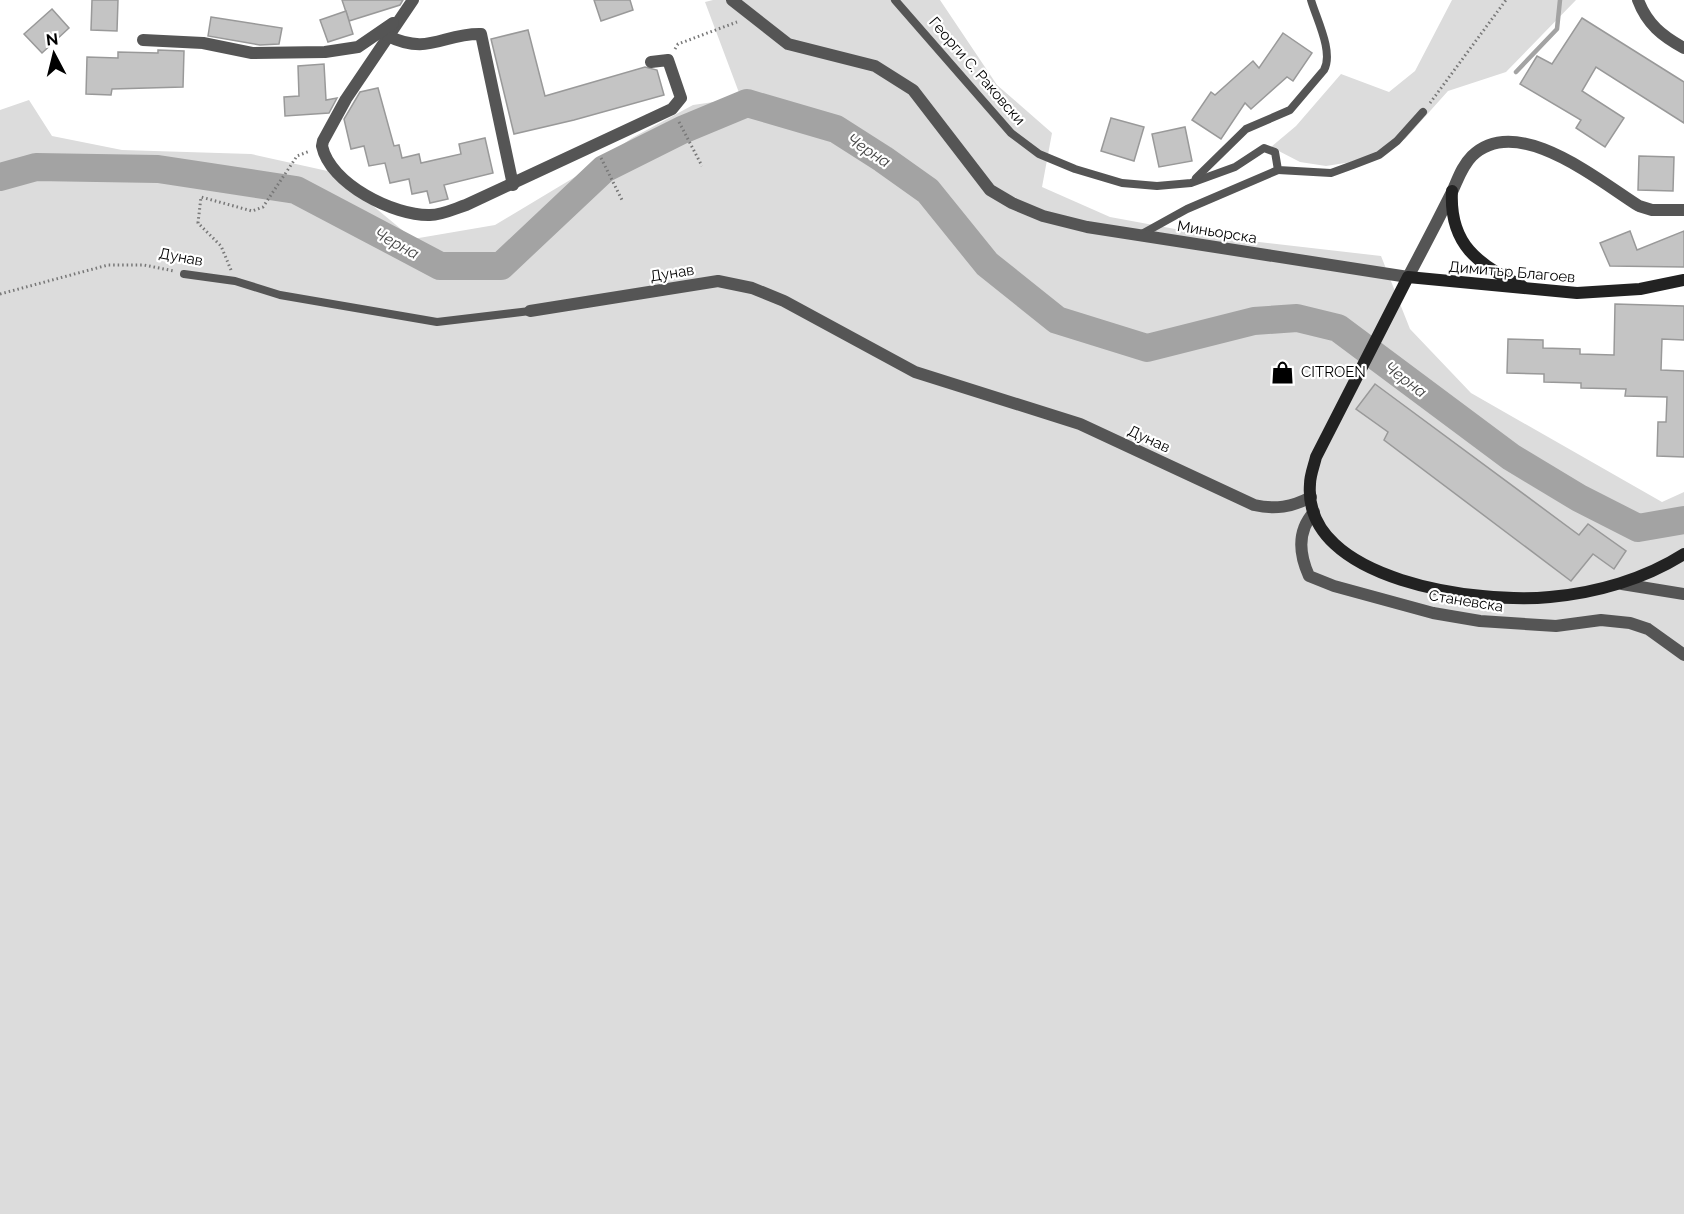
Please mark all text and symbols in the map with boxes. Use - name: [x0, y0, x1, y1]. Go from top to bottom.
- street label: Георги С. Раковски: [925, 13, 1029, 129]
- north arrow: [24, 24, 84, 84]
- text: N: [45, 29, 59, 50]
- water label: Черна: [844, 129, 894, 172]
- street label: Миньорска: [1176, 217, 1258, 247]
- water label: Черна: [371, 224, 423, 263]
- street label: Дунав: [158, 244, 204, 270]
- street label: Димитър Благоев: [1448, 258, 1576, 286]
- street label: Дунав: [649, 261, 695, 285]
- water label: Черна: [1381, 357, 1431, 402]
- shop icon: CITROEN: [1270, 359, 1296, 385]
- place label: CITROEN: [1301, 363, 1366, 381]
- street label: Дунав: [1125, 421, 1173, 457]
- street label: Станевска: [1427, 586, 1505, 616]

